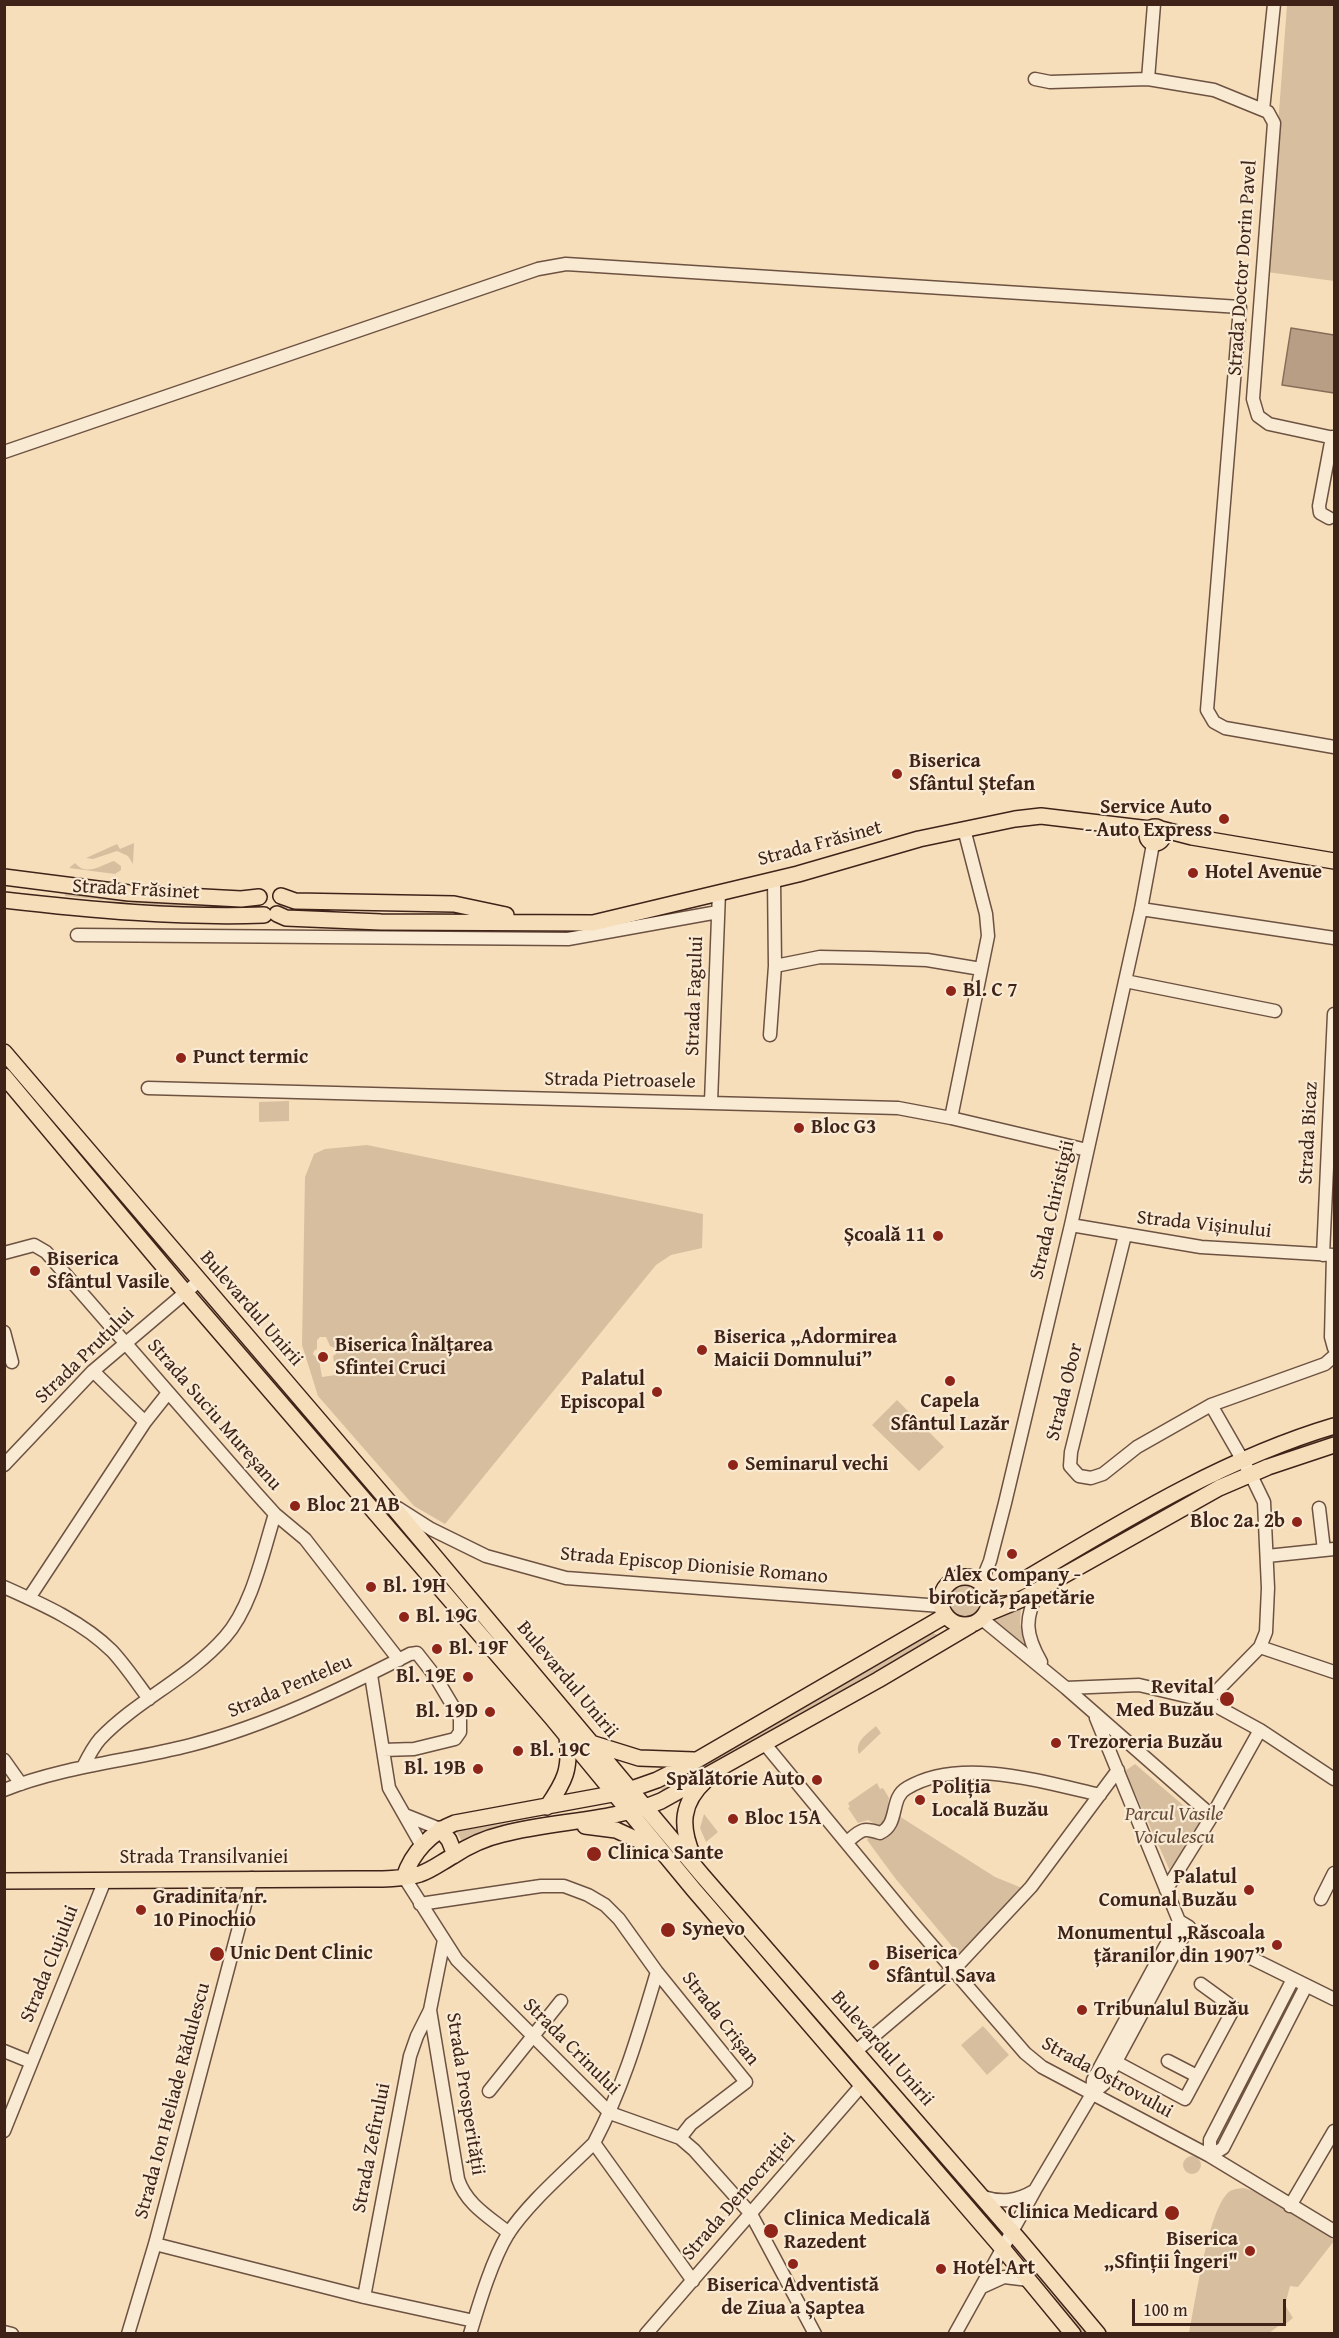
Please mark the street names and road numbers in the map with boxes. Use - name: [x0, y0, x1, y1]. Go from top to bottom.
- street label: Strada Doctor Dorin Pavel: [1223, 159, 1263, 377]
- street label: Strada Frăsinet: [755, 816, 885, 872]
- street label: Strada Frăsinet: [72, 875, 200, 905]
- street label: Strada Fagului: [681, 936, 709, 1056]
- street label: Strada Pietroasele: [544, 1068, 696, 1094]
- street label: Strada Bicaz: [1294, 1081, 1324, 1185]
- street label: Strada Chiristigii: [1025, 1138, 1081, 1282]
- street label: Strada Vișinului: [1136, 1206, 1272, 1244]
- street label: Bulevardul Unirii: [194, 1246, 308, 1372]
- street label: Strada Prutului: [30, 1303, 140, 1409]
- street label: Strada Suciu Mureșanu: [142, 1334, 286, 1496]
- street label: Strada Obor: [1041, 1341, 1089, 1443]
- street label: Strada Episcop Dionisie Romano: [559, 1542, 829, 1590]
- street label: Bulevardul Unirii: [511, 1617, 623, 1743]
- street label: Strada Penteleu: [224, 1650, 356, 1724]
- street label: Strada Transilvaniei: [120, 1846, 288, 1870]
- street label: Strada Clujului: [16, 1902, 84, 2026]
- street label: Strada Crișan: [676, 1967, 764, 2071]
- street label: Strada Ion Heliade Rădulescu: [130, 1980, 216, 2222]
- street label: Bulevardul Unirii: [825, 1986, 939, 2112]
- street label: Strada Crinului: [517, 1993, 625, 2101]
- street label: Strada Prosperității: [440, 2011, 490, 2177]
- street label: Strada Ostrovului: [1037, 2032, 1177, 2124]
- street label: Strada Zefirului: [348, 2081, 396, 2215]
- street label: Strada Democrației: [677, 2128, 801, 2266]

